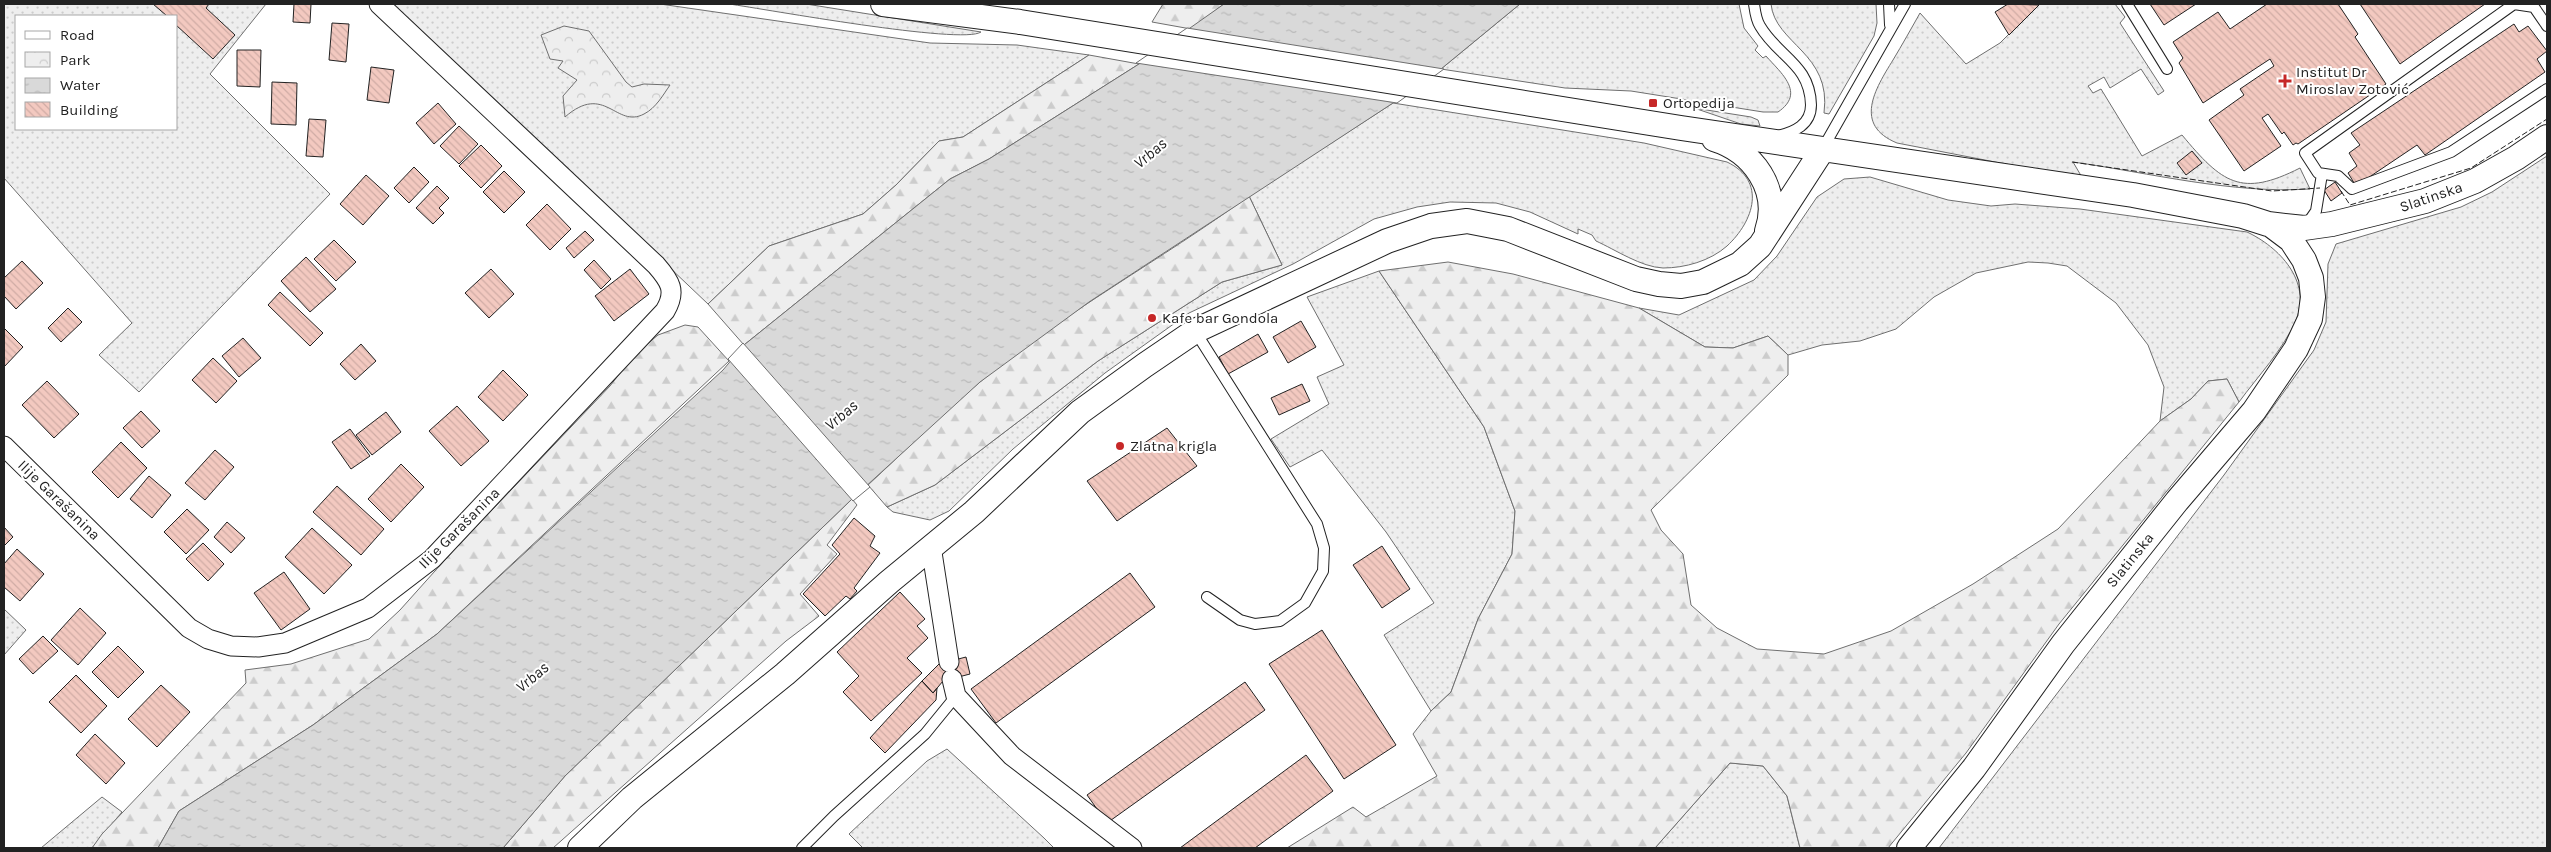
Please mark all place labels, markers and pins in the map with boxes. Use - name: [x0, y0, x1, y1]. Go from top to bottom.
- place label: Institut Dr Miroslav Zotović: [2296, 63, 2409, 98]
- marker: Institut Dr Miroslav Zotović: [2278, 74, 2292, 88]
- place label: Ortopedija: [1663, 94, 1735, 112]
- marker: Ortopedija: [1647, 97, 1659, 109]
- place label: Kafe bar Gondola: [1162, 309, 1278, 327]
- marker: Kafe bar Gondola: [1146, 312, 1158, 324]
- place label: Zlatna krigla: [1130, 437, 1217, 455]
- marker: Zlatna krigla: [1114, 440, 1126, 452]

